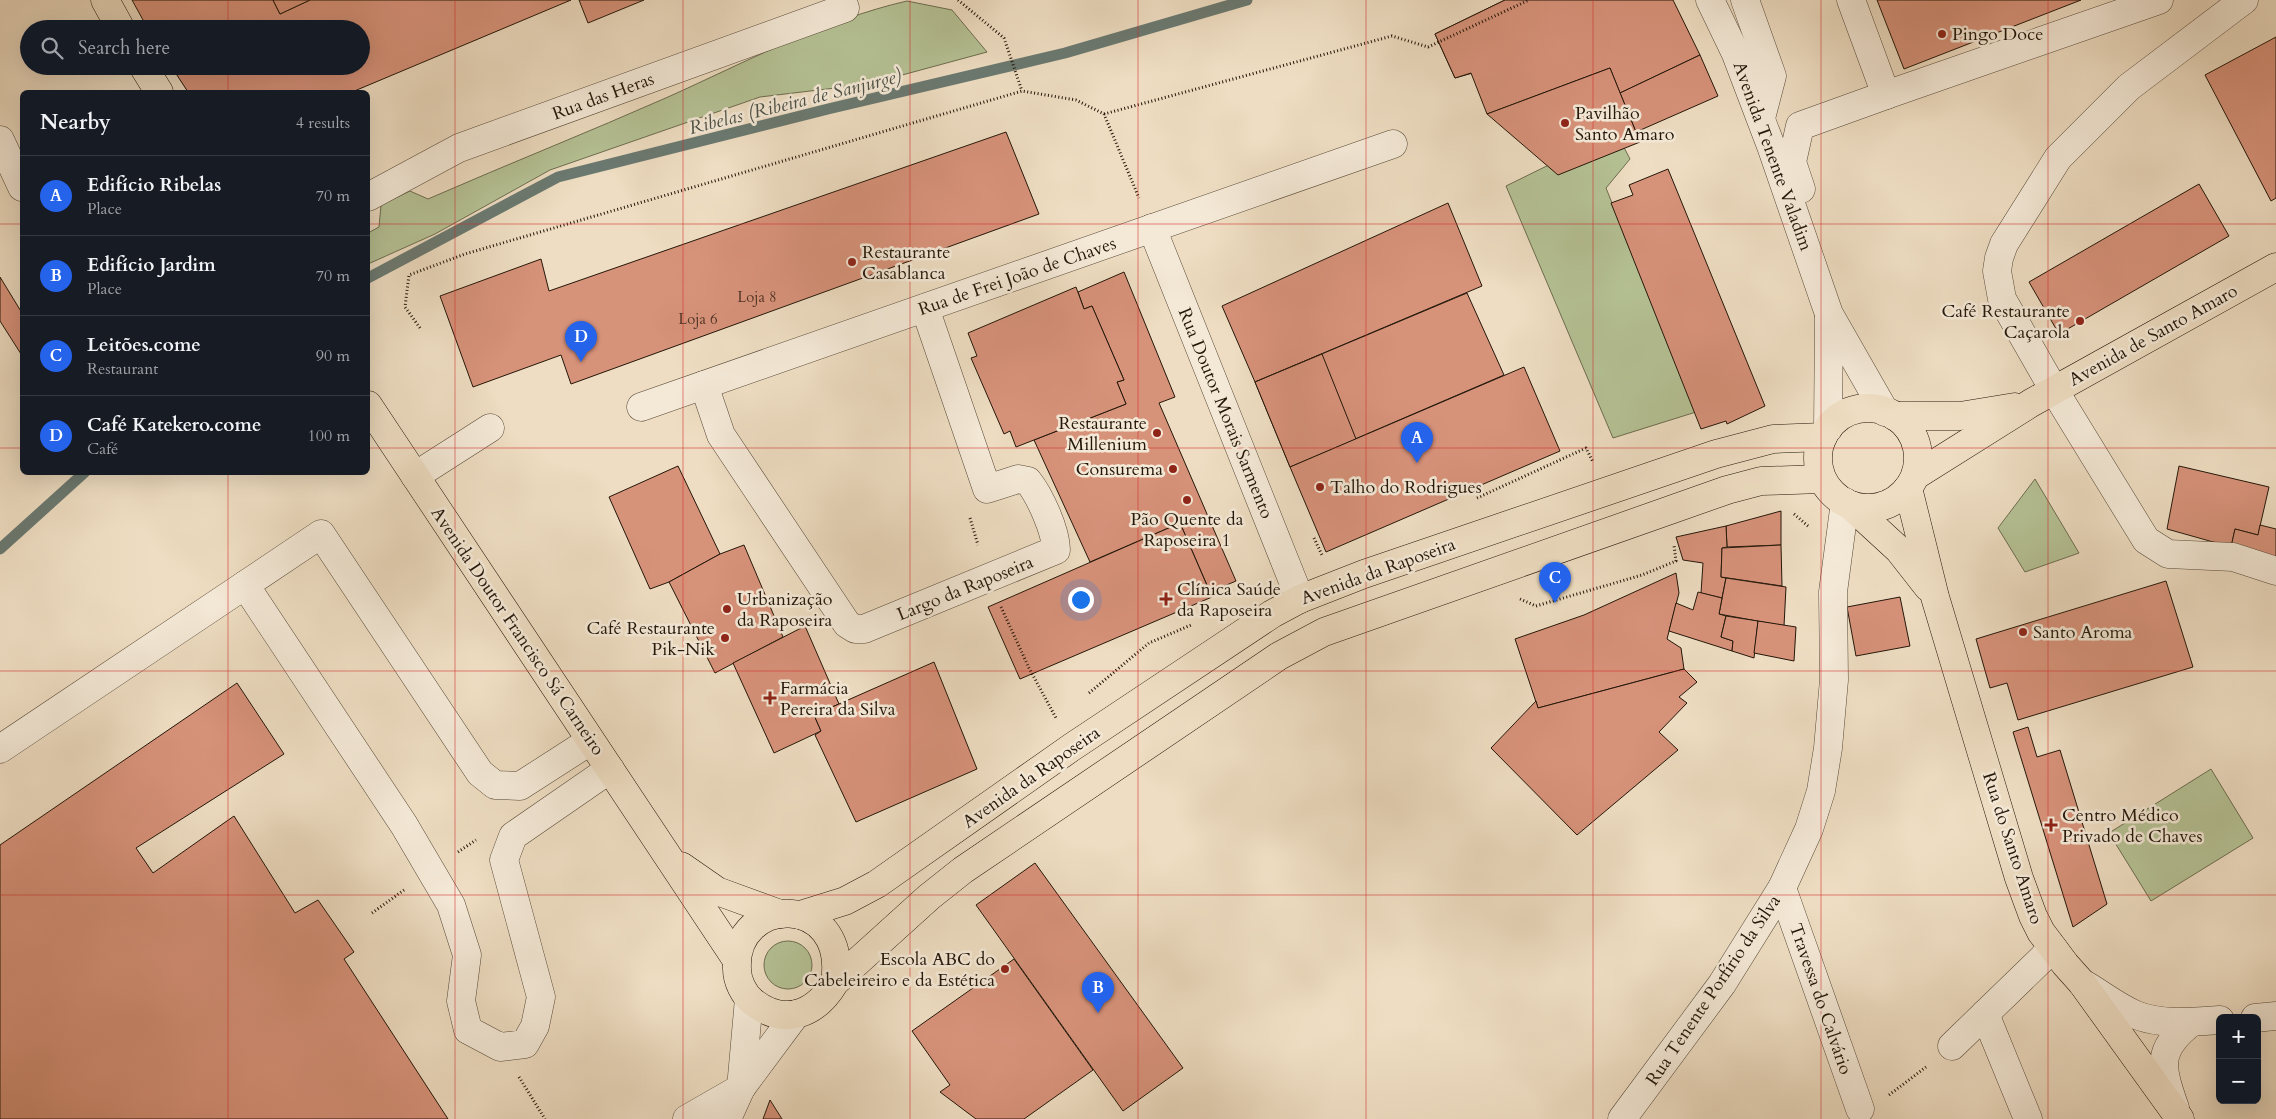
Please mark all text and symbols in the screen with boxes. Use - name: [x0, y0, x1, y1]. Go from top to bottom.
- search box: [20, 20, 370, 75]
- place label: Pingo Doce: [1952, 22, 2043, 47]
- marker: Pingo Doce: [1936, 28, 1948, 40]
- icon: search: [38, 34, 66, 62]
- text: Search here: [78, 35, 170, 61]
- street label: Avenida Tenente Valadim: [1727, 58, 1819, 255]
- water label: Ribelas (Ribeira de Sanjurge): [686, 63, 904, 141]
- street label: Rua das Heras: [549, 66, 658, 126]
- place label: Pavilhão Santo Amaro: [1575, 101, 1675, 147]
- text: Nearby: [40, 108, 111, 137]
- text: 4 results: [296, 112, 350, 134]
- marker: Pavilhão Santo Amaro: [1559, 117, 1571, 129]
- text: Edifício Ribelas: [87, 172, 221, 198]
- text: A: [50, 185, 62, 207]
- text: 70 m: [316, 185, 350, 207]
- text: Place: [87, 198, 122, 220]
- street label: Rua de Frei João de Chaves: [915, 231, 1120, 322]
- place label: Restaurante Casablanca: [862, 240, 950, 286]
- text: Edifício Jardim: [87, 252, 216, 278]
- marker: Restaurante Casablanca: [846, 256, 858, 268]
- text: B: [50, 265, 62, 287]
- text: 70 m: [316, 265, 350, 287]
- text: Place: [87, 278, 122, 300]
- street label: Avenida de Santo Amaro: [2064, 278, 2242, 392]
- house number: Loja 8: [737, 287, 777, 307]
- place label: Café Restaurante Caçarola: [1942, 299, 2070, 345]
- street label: Rua Doutor Morais Sarmento: [1172, 304, 1279, 523]
- house number: Loja 6: [678, 309, 718, 329]
- marker: Café Restaurante Caçarola: [2074, 315, 2086, 327]
- pin: D: [565, 321, 597, 362]
- text: Leitões.come: [87, 332, 201, 358]
- text: C: [50, 345, 62, 367]
- text: 90 m: [316, 345, 350, 367]
- text: Restaurant: [87, 358, 158, 380]
- place label: Restaurante Millenium: [1059, 411, 1148, 457]
- text: Café Katekero.come: [87, 412, 261, 438]
- pin: A: [1401, 422, 1433, 463]
- text: D: [49, 425, 63, 447]
- text: 100 m: [308, 425, 350, 447]
- marker: Restaurante Millenium: [1151, 427, 1163, 439]
- text: Café: [87, 438, 118, 460]
- place label: Consurema: [1076, 457, 1163, 482]
- marker: Consurema: [1167, 463, 1179, 475]
- place label: Talho do Rodrigues: [1330, 475, 1482, 500]
- marker: Talho do Rodrigues: [1314, 481, 1326, 493]
- marker: Pão Quente da Raposeira 1: [1181, 494, 1193, 506]
- street label: Avenida Doutor Francisco Sá Carneiro: [425, 502, 611, 761]
- place label: Pão Quente da Raposeira 1: [1131, 507, 1244, 553]
- street label: Avenida da Raposeira: [1297, 532, 1459, 611]
- street label: Largo da Raposeira: [893, 550, 1037, 627]
- pin: C: [1539, 562, 1571, 603]
- place label: Clínica Saúde da Raposeira: [1177, 577, 1281, 623]
- place label: Urbanização da Raposeira: [737, 587, 833, 633]
- your location: [1068, 587, 1094, 613]
- marker: Clínica Saúde da Raposeira: [1159, 592, 1173, 606]
- marker: Urbanização da Raposeira: [721, 603, 733, 615]
- place label: Café Restaurante Pik-Nik: [587, 616, 715, 662]
- place label: Santo Aroma: [2033, 620, 2133, 645]
- marker: Santo Aroma: [2017, 626, 2029, 638]
- marker: Café Restaurante Pik-Nik: [719, 632, 731, 644]
- place label: Farmácia Pereira da Silva: [780, 676, 896, 722]
- marker: Farmácia Pereira da Silva: [764, 692, 776, 704]
- street label: Avenida da Raposeira: [957, 720, 1105, 834]
- street label: Rua do Santo Amaro: [1976, 769, 2049, 928]
- place label: Centro Médico Privado de Chaves: [2062, 803, 2203, 849]
- marker: Centro Médico Privado de Chaves: [2044, 818, 2058, 832]
- street label: Rua Tenente Porfírio da Silva: [1640, 890, 1787, 1091]
- street label: Travessa do Calvário: [1783, 920, 1858, 1078]
- place label: Escola ABC do Cabeleireiro e da Estética: [804, 947, 995, 993]
- marker: Escola ABC do Cabeleireiro e da Estética: [999, 963, 1011, 975]
- pin: B: [1082, 972, 1114, 1013]
- map controls: [2216, 1014, 2261, 1104]
- button: +: [2216, 1014, 2261, 1059]
- button: −: [2216, 1059, 2261, 1104]

